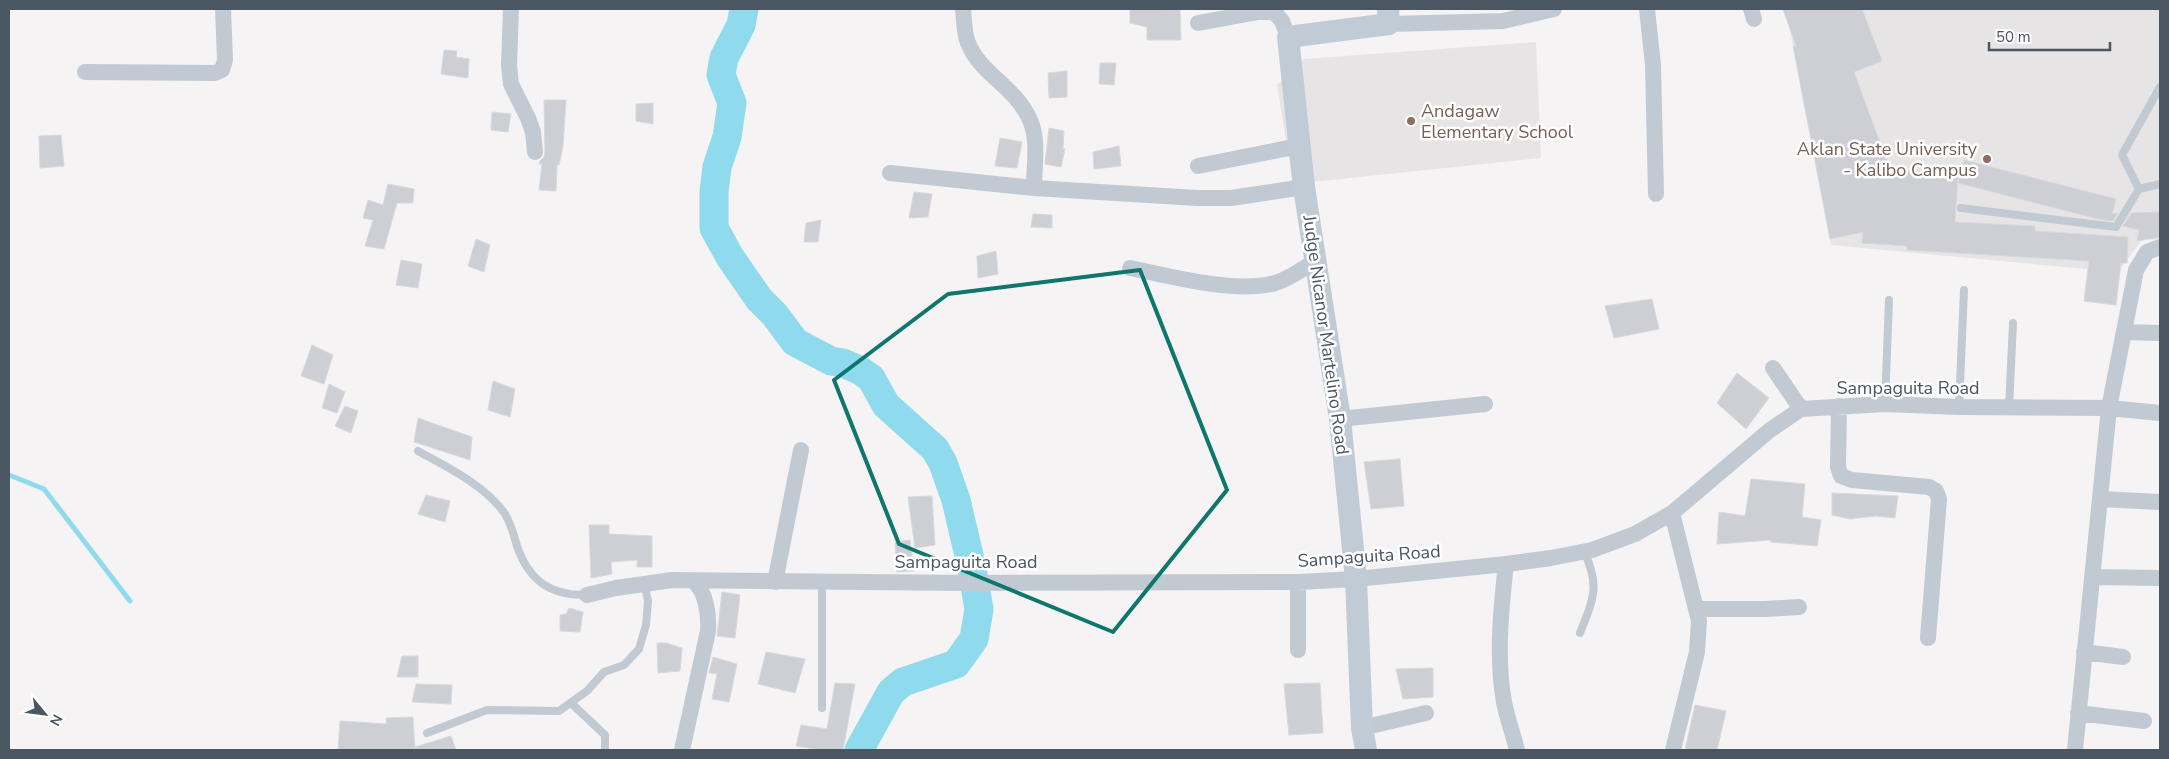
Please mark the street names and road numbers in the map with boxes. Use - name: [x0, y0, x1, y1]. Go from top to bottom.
- street label: Judge Nicanor Martelino Road: [1297, 213, 1355, 456]
- street label: Sampaguita Road: [1836, 376, 1980, 400]
- street label: Sampaguita Road: [1297, 539, 1441, 573]
- street label: Sampaguita Road: [894, 550, 1038, 574]

